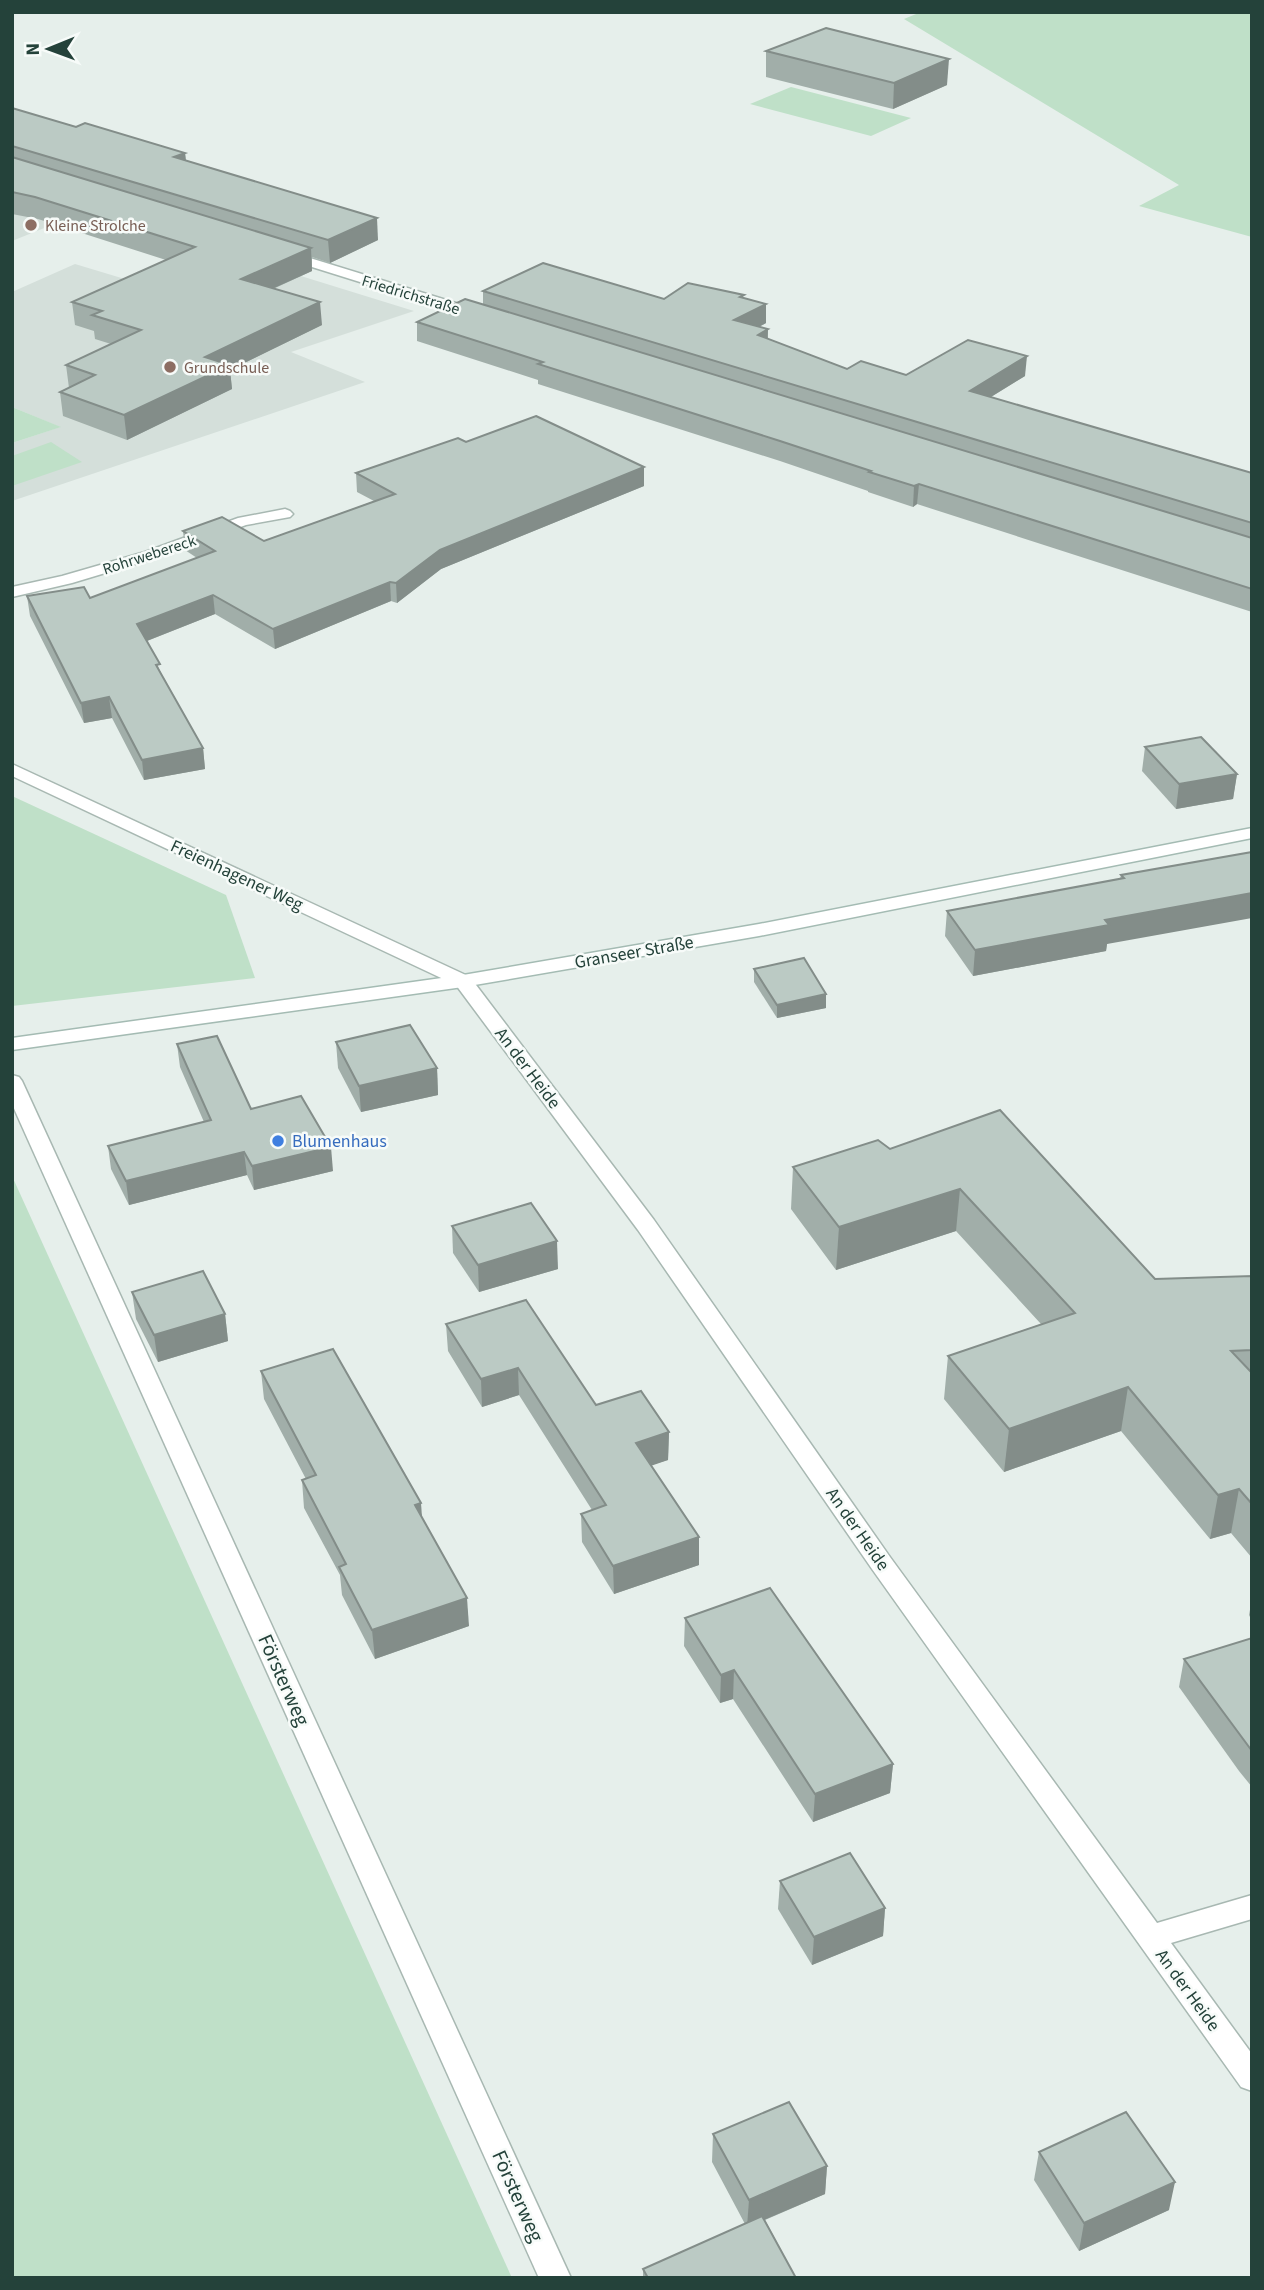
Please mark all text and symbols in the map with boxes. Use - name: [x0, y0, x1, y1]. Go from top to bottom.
- north arrow: [14, 14, 84, 84]
- text: N: [20, 43, 47, 56]
- place label: Kleine Strolche: [45, 215, 146, 237]
- marker: Kleine Strolche: [23, 217, 39, 233]
- street label: Friedrichstraße: [359, 270, 463, 320]
- place label: Grundschule: [184, 357, 269, 379]
- marker: Grundschule: [162, 359, 178, 375]
- street label: Rohrwebereck: [100, 529, 199, 580]
- street label: Freienhagener Weg: [166, 834, 307, 917]
- street label: Granseer Straße: [573, 930, 696, 975]
- street label: An der Heide: [489, 1022, 567, 1114]
- place label: Blumenhaus: [292, 1129, 387, 1154]
- marker: Blumenhaus: [270, 1133, 286, 1149]
- street label: An der Heide: [820, 1483, 895, 1576]
- street label: Försterweg: [250, 1629, 318, 1731]
- street label: An der Heide: [1149, 1944, 1226, 2037]
- street label: Försterweg: [484, 2145, 552, 2247]

